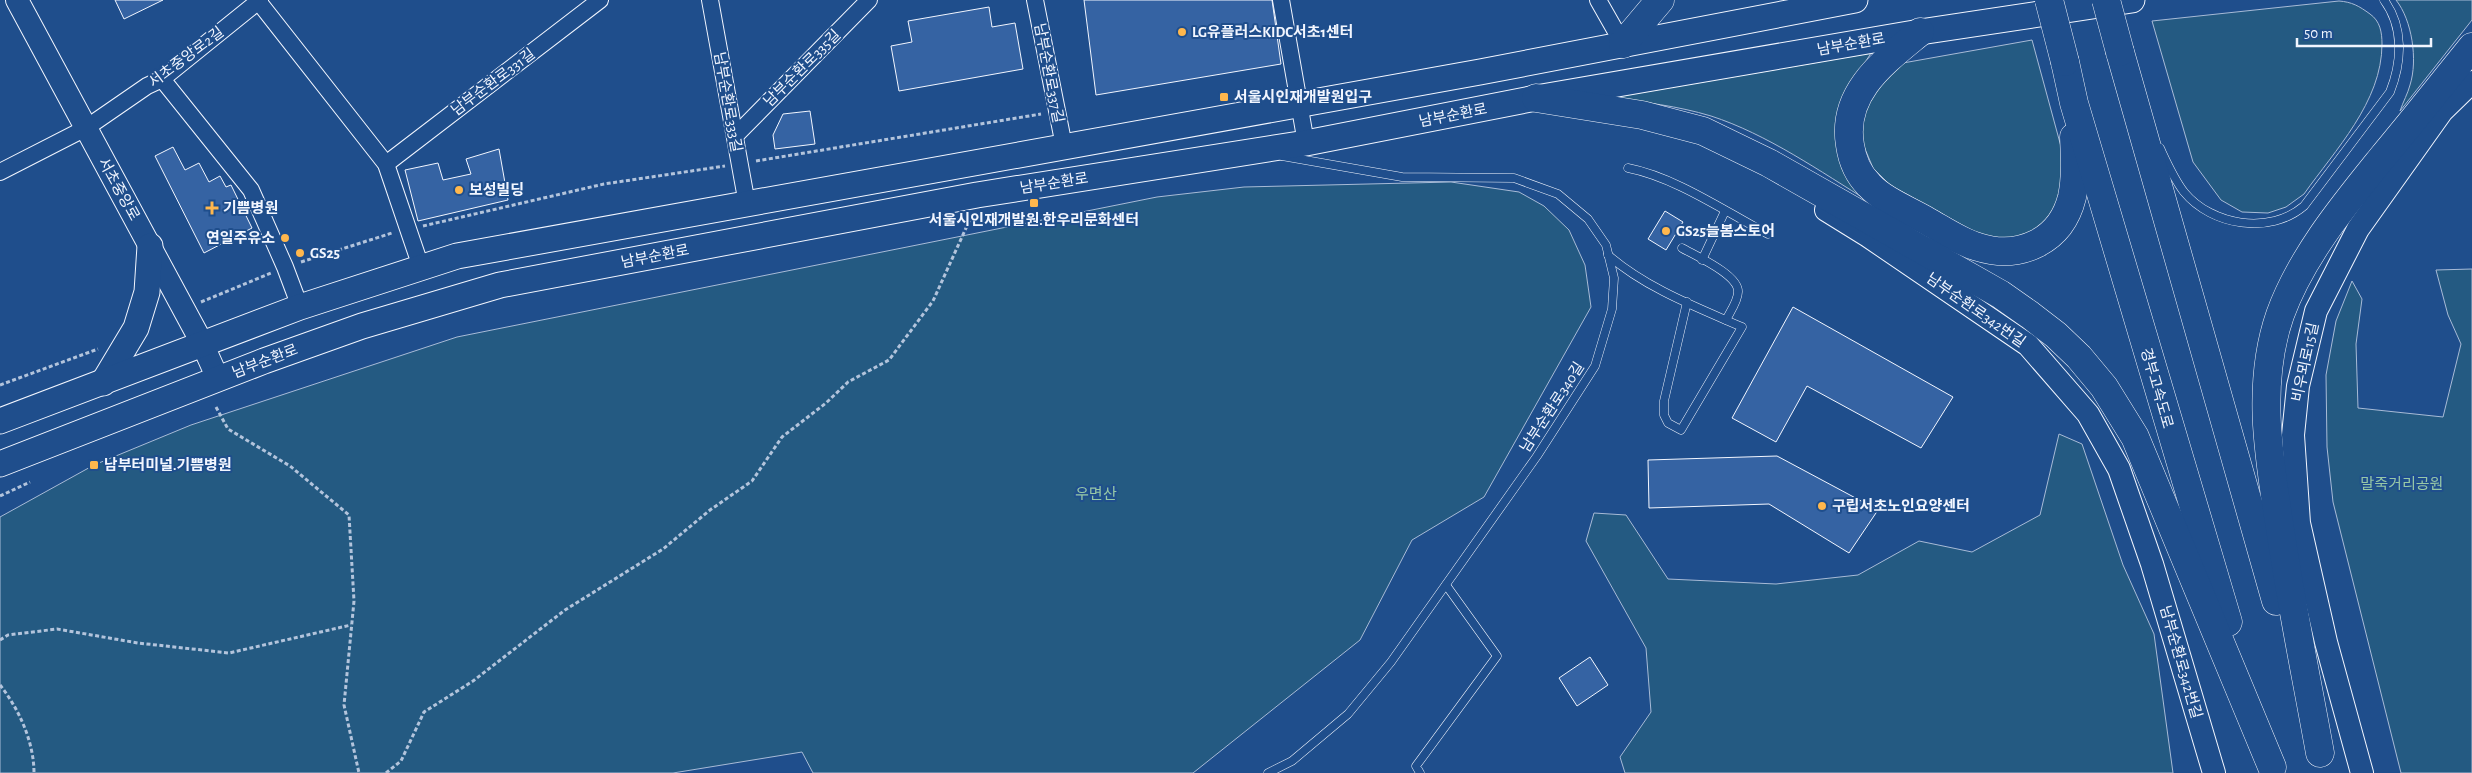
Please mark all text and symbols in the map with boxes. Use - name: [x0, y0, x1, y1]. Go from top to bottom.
- scale bar: [2297, 15, 2431, 47]
- street label: 남부순환로337길: [1031, 22, 1068, 124]
- street label: 서초중앙로2길: [145, 24, 227, 90]
- place label: LG유플러스KIDC서초1센터: [1192, 24, 1354, 40]
- street label: 남부순환로335길: [760, 26, 844, 110]
- marker: LG유플러스KIDC서초1센터: [1176, 26, 1188, 38]
- text: 50 m: [2304, 26, 2333, 41]
- street label: 남부순환로: [1815, 29, 1886, 58]
- street label: 남부순환로331길: [448, 45, 538, 119]
- street label: 남부순환로333길: [711, 51, 746, 153]
- place label: 서울시인재개발원입구: [1234, 89, 1372, 105]
- marker: 서울시인재개발원입구: [1218, 91, 1230, 103]
- street label: 남부순환로: [1417, 100, 1488, 129]
- street label: 서초중앙로: [95, 155, 143, 223]
- street label: 남부순환로: [1019, 169, 1089, 196]
- place label: 보성빌딩: [469, 182, 524, 198]
- marker: 보성빌딩: [453, 184, 465, 196]
- marker: 서울시인재개발원.한우리문화센터: [1028, 197, 1040, 209]
- place label: 기쁨병원: [223, 200, 278, 216]
- marker: 기쁨병원: [205, 201, 219, 215]
- place label: 서울시인재개발원.한우리문화센터: [929, 212, 1139, 228]
- place label: GS25늘봄스토어: [1676, 223, 1775, 239]
- marker: GS25늘봄스토어: [1660, 225, 1672, 237]
- place label: 연일주유소: [206, 230, 275, 246]
- marker: 연일주유소: [279, 232, 291, 244]
- street label: 남부순환로: [619, 241, 690, 270]
- place label: GS25: [310, 246, 340, 261]
- marker: GS25: [294, 247, 306, 259]
- street label: 남부순환로342번길: [1924, 269, 2029, 350]
- street label: 비우뫼로15길: [2289, 321, 2321, 403]
- street label: 남부순환로: [230, 340, 300, 381]
- street label: 경부고속도로: [2138, 346, 2176, 430]
- street label: 남부순환로340길: [1516, 358, 1587, 455]
- place label: 남부터미널.기쁨병원: [104, 457, 232, 473]
- marker: 남부터미널.기쁨병원: [88, 459, 100, 471]
- park label: 말죽거리공원: [2361, 476, 2443, 492]
- park label: 우면산: [1075, 486, 1117, 502]
- place label: 구립서초노인요양센터: [1832, 498, 1970, 514]
- marker: 구립서초노인요양센터: [1816, 500, 1828, 512]
- street label: 남부순환로342번길: [2157, 603, 2206, 720]

